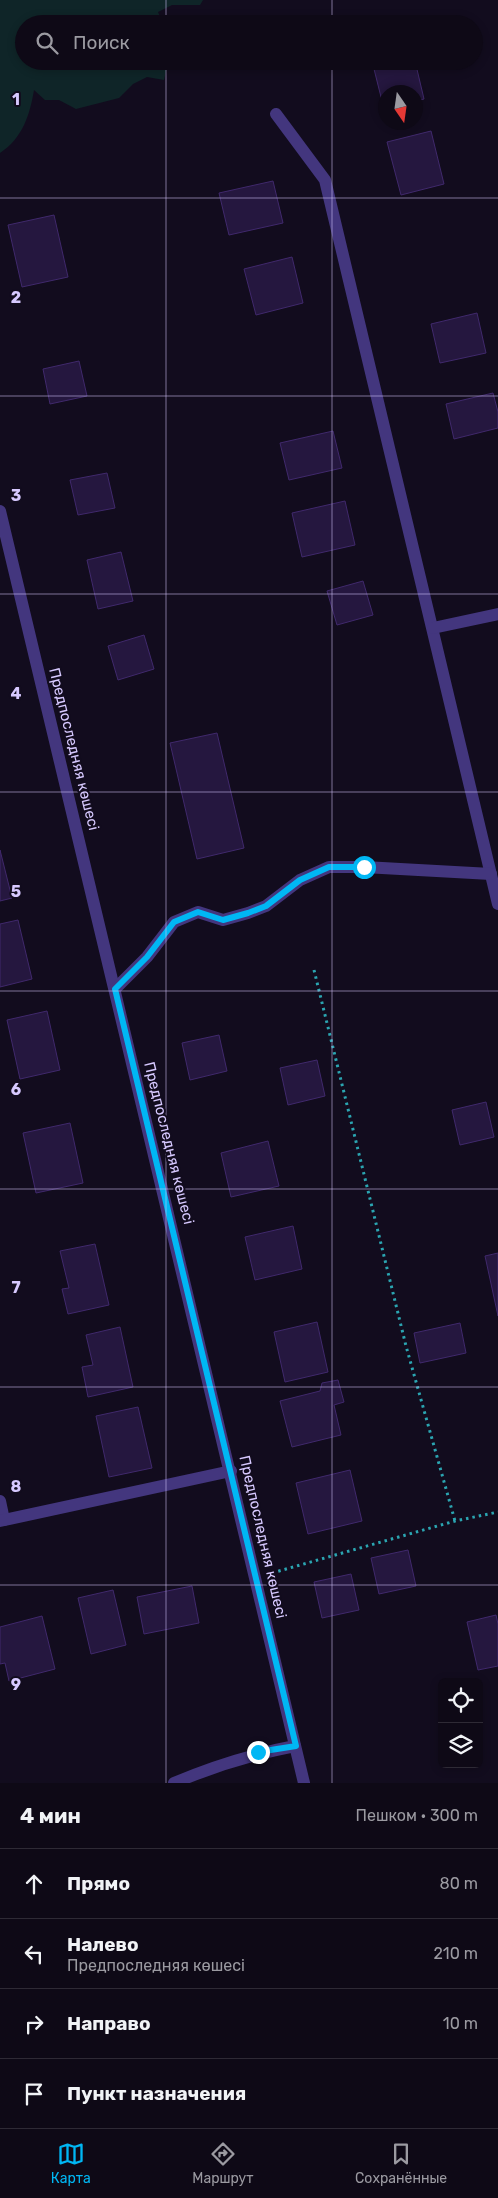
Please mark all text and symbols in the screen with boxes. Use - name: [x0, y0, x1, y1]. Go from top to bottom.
- search box: [15, 15, 483, 70]
- icon: search: [33, 29, 61, 57]
- text: Поиск: [73, 31, 130, 54]
- north arrow: [378, 85, 423, 130]
- text: 1: [12, 90, 20, 109]
- text: 2: [11, 288, 21, 307]
- text: 3: [11, 486, 21, 505]
- street label: Предпоследняя көшесі: [45, 666, 103, 832]
- text: 4: [11, 684, 22, 703]
- route start: [353, 856, 376, 879]
- text: 5: [11, 882, 21, 901]
- street label: Предпоследняя көшесі: [140, 1060, 198, 1226]
- text: 6: [11, 1080, 21, 1099]
- text: 7: [11, 1278, 21, 1297]
- street label: Предпоследняя көшесі: [235, 1454, 291, 1620]
- text: 8: [11, 1477, 22, 1496]
- text: 9: [11, 1675, 21, 1694]
- map controls: [438, 1678, 483, 1768]
- button: locate: [438, 1678, 483, 1723]
- button: layers: [438, 1723, 483, 1768]
- route end: [247, 1741, 270, 1764]
- text: 4 мин: [20, 1803, 81, 1828]
- text: Пешком · 300 m: [356, 1806, 478, 1825]
- icon: ahead: [20, 1870, 48, 1898]
- text: Прямо: [67, 1872, 130, 1895]
- text: 80 m: [440, 1874, 478, 1893]
- text: Налево: [67, 1933, 139, 1956]
- icon: left: [20, 1940, 48, 1968]
- text: 210 m: [433, 1944, 478, 1963]
- text: Предпоследняя көшесі: [67, 1956, 245, 1975]
- icon: right: [20, 2010, 48, 2038]
- text: Направо: [67, 2012, 151, 2035]
- text: 10 m: [443, 2014, 478, 2033]
- icon: arrive: [20, 2080, 48, 2108]
- text: Пункт назначения: [67, 2082, 246, 2105]
- tab: Карта: [51, 2140, 91, 2187]
- tab: Маршрут: [192, 2140, 253, 2187]
- tab: Сохранённые: [355, 2140, 447, 2187]

